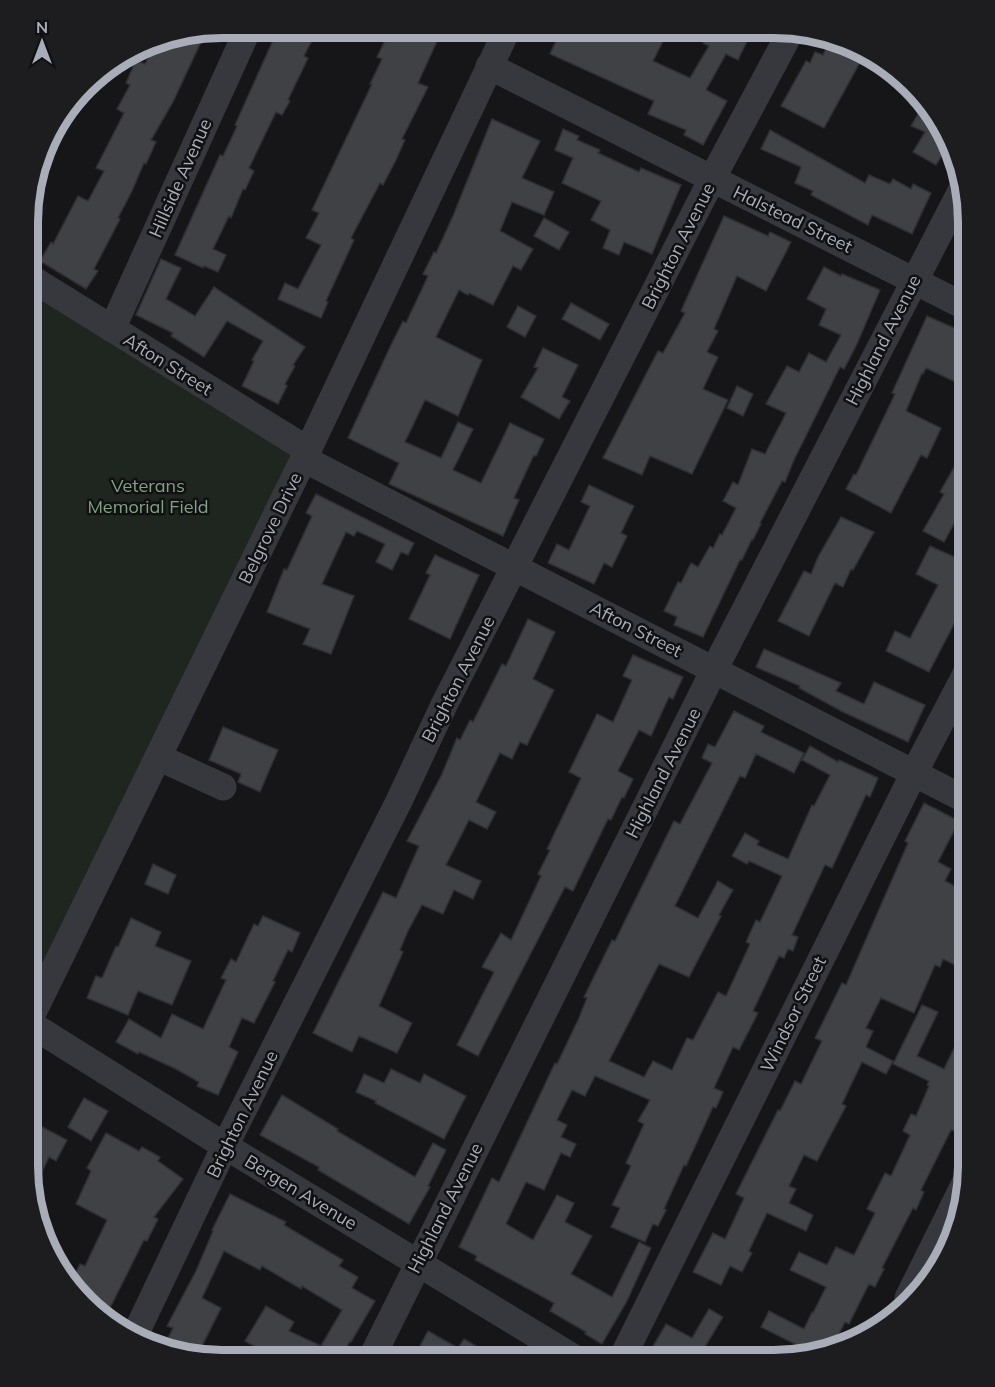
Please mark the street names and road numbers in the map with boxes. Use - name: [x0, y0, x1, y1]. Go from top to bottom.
- street label: Hillside Avenue: [143, 115, 217, 241]
- street label: Brighton Avenue: [636, 179, 720, 313]
- street label: Halstead Street: [730, 180, 856, 258]
- street label: Highland Avenue: [840, 271, 926, 409]
- street label: Afton Street: [119, 328, 217, 400]
- street label: Belgrove Drive: [233, 469, 307, 587]
- street label: Afton Street: [586, 596, 686, 662]
- street label: Brighton Avenue: [416, 612, 500, 746]
- street label: Highland Avenue: [620, 704, 706, 842]
- street label: Windsor Street: [755, 952, 831, 1076]
- street label: Brighton Avenue: [201, 1047, 283, 1181]
- street label: Highland Avenue: [402, 1139, 488, 1277]
- street label: Bergen Avenue: [241, 1149, 361, 1235]

